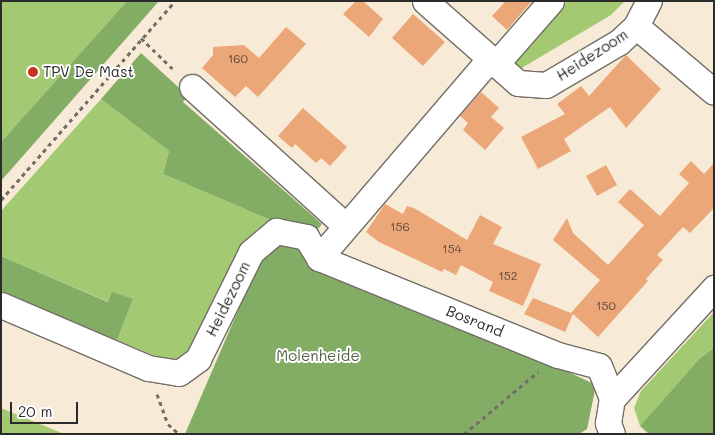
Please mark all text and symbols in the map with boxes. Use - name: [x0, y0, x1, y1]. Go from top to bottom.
- street label: Heidezoom: [553, 25, 631, 85]
- house number: 160: [228, 52, 248, 66]
- place label: TPV De Mast: [43, 63, 134, 81]
- marker: TPV De Mast: [27, 66, 39, 78]
- house number: 156: [390, 220, 410, 234]
- house number: 154: [442, 242, 462, 256]
- street label: Heidezoom: [202, 258, 254, 340]
- house number: 152: [498, 269, 518, 283]
- house number: 150: [596, 299, 616, 313]
- street label: Bosrand: [444, 301, 506, 341]
- park label: Molenheide: [276, 347, 360, 365]
- scale bar: [12, 392, 80, 424]
- text: 20 m: [18, 401, 52, 421]

